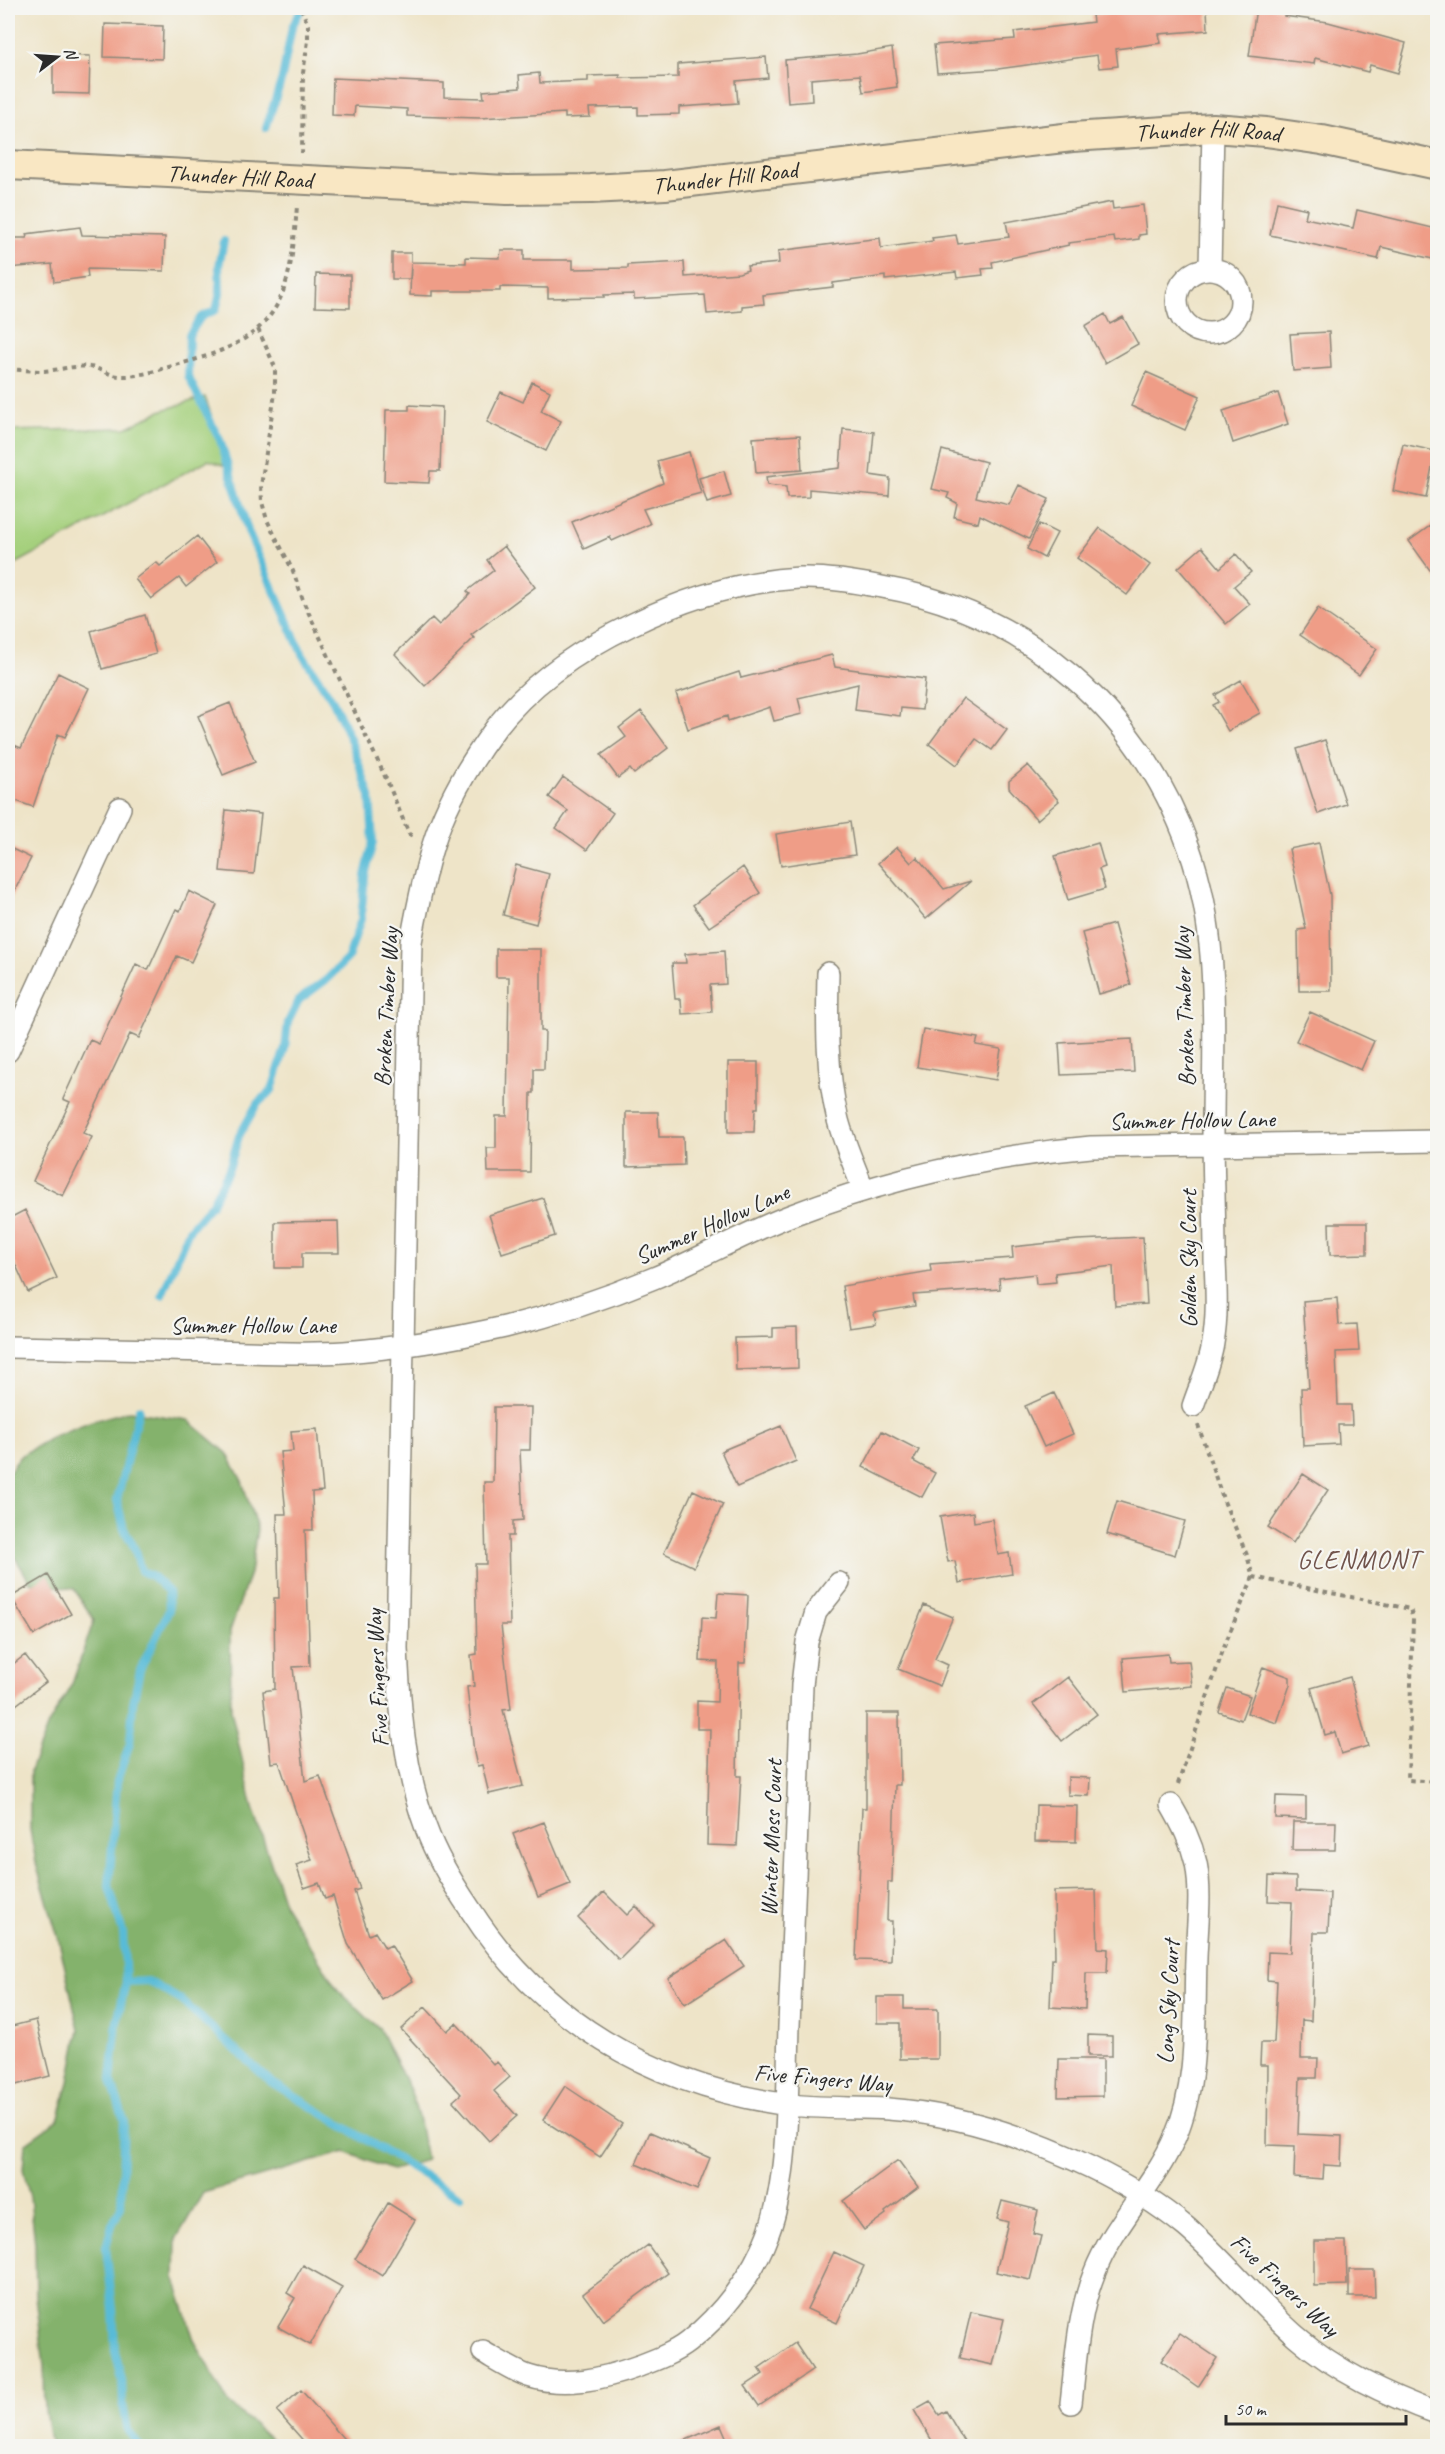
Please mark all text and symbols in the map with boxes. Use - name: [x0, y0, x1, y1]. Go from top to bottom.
- north arrow: [27, 27, 87, 87]
- text: N: [59, 45, 82, 64]
- street label: Thunder Hill Road: [1135, 113, 1286, 149]
- street label: Thunder Hill Road: [652, 154, 802, 201]
- street label: Thunder Hill Road: [166, 158, 317, 195]
- street label: Broken Timber Way: [367, 925, 405, 1087]
- street label: Broken Timber Way: [1166, 925, 1202, 1087]
- street label: Summer Hollow Lane: [1109, 1104, 1277, 1136]
- street label: Summer Hollow Lane: [630, 1176, 796, 1271]
- street label: Golden Sky Court: [1173, 1188, 1203, 1328]
- street label: Summer Hollow Lane: [170, 1310, 338, 1340]
- district label: GLENMONT: [1297, 1543, 1424, 1576]
- street label: Five Fingers Way: [358, 1607, 396, 1748]
- street label: Winter Moss Court: [753, 1757, 789, 1917]
- street label: Long Sky Court: [1150, 1936, 1186, 2065]
- street label: Five Fingers Way: [753, 2057, 895, 2099]
- street label: Five Fingers Way: [1224, 2227, 1347, 2344]
- scale bar: [1226, 2388, 1406, 2426]
- text: 50 m: [1235, 2398, 1268, 2420]

